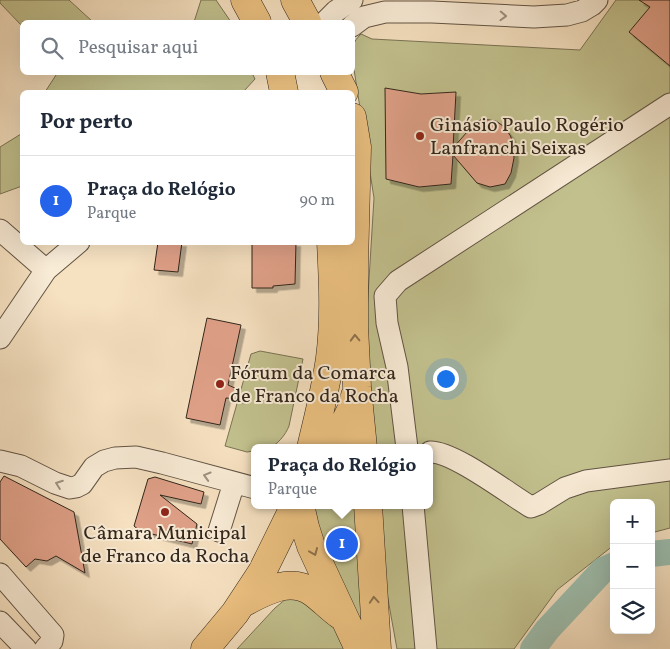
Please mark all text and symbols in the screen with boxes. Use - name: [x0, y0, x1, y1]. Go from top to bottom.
- one-way arrow: [499, 11, 507, 21]
- search box: [20, 20, 355, 75]
- icon: search: [38, 34, 66, 62]
- text: Pesquisar aqui: [78, 35, 198, 61]
- text: Por perto: [40, 108, 133, 137]
- place label: Ginásio Paulo Rogério Lanfranchi Seixas: [430, 112, 624, 163]
- marker: Ginásio Paulo Rogério Lanfranchi Seixas: [414, 130, 426, 142]
- text: Praça do Relógio: [87, 177, 236, 203]
- text: 1: [53, 190, 59, 212]
- text: 90 m: [299, 190, 335, 212]
- text: Parque: [87, 203, 136, 225]
- one-way arrow: [350, 334, 360, 342]
- place label: Fórum da Comarca de Franco da Rocha: [230, 360, 399, 411]
- your location: [433, 366, 459, 392]
- marker: Fórum da Comarca de Franco da Rocha: [214, 378, 226, 390]
- popup: [251, 444, 433, 509]
- text: Praça do Relógio: [268, 453, 416, 479]
- one-way arrow: [204, 471, 212, 481]
- text: Parque: [268, 479, 317, 501]
- one-way arrow: [55, 480, 64, 490]
- map controls: [610, 499, 655, 634]
- button: +: [610, 499, 655, 544]
- marker: Câmara Municipal de Franco da Rocha: [159, 506, 171, 518]
- place label: Câmara Municipal de Franco da Rocha: [81, 520, 249, 571]
- pin: 1: [326, 525, 358, 563]
- button: −: [610, 544, 655, 589]
- one-way arrow: [307, 547, 318, 556]
- button: layers: [610, 589, 655, 634]
- one-way arrow: [369, 596, 380, 604]

